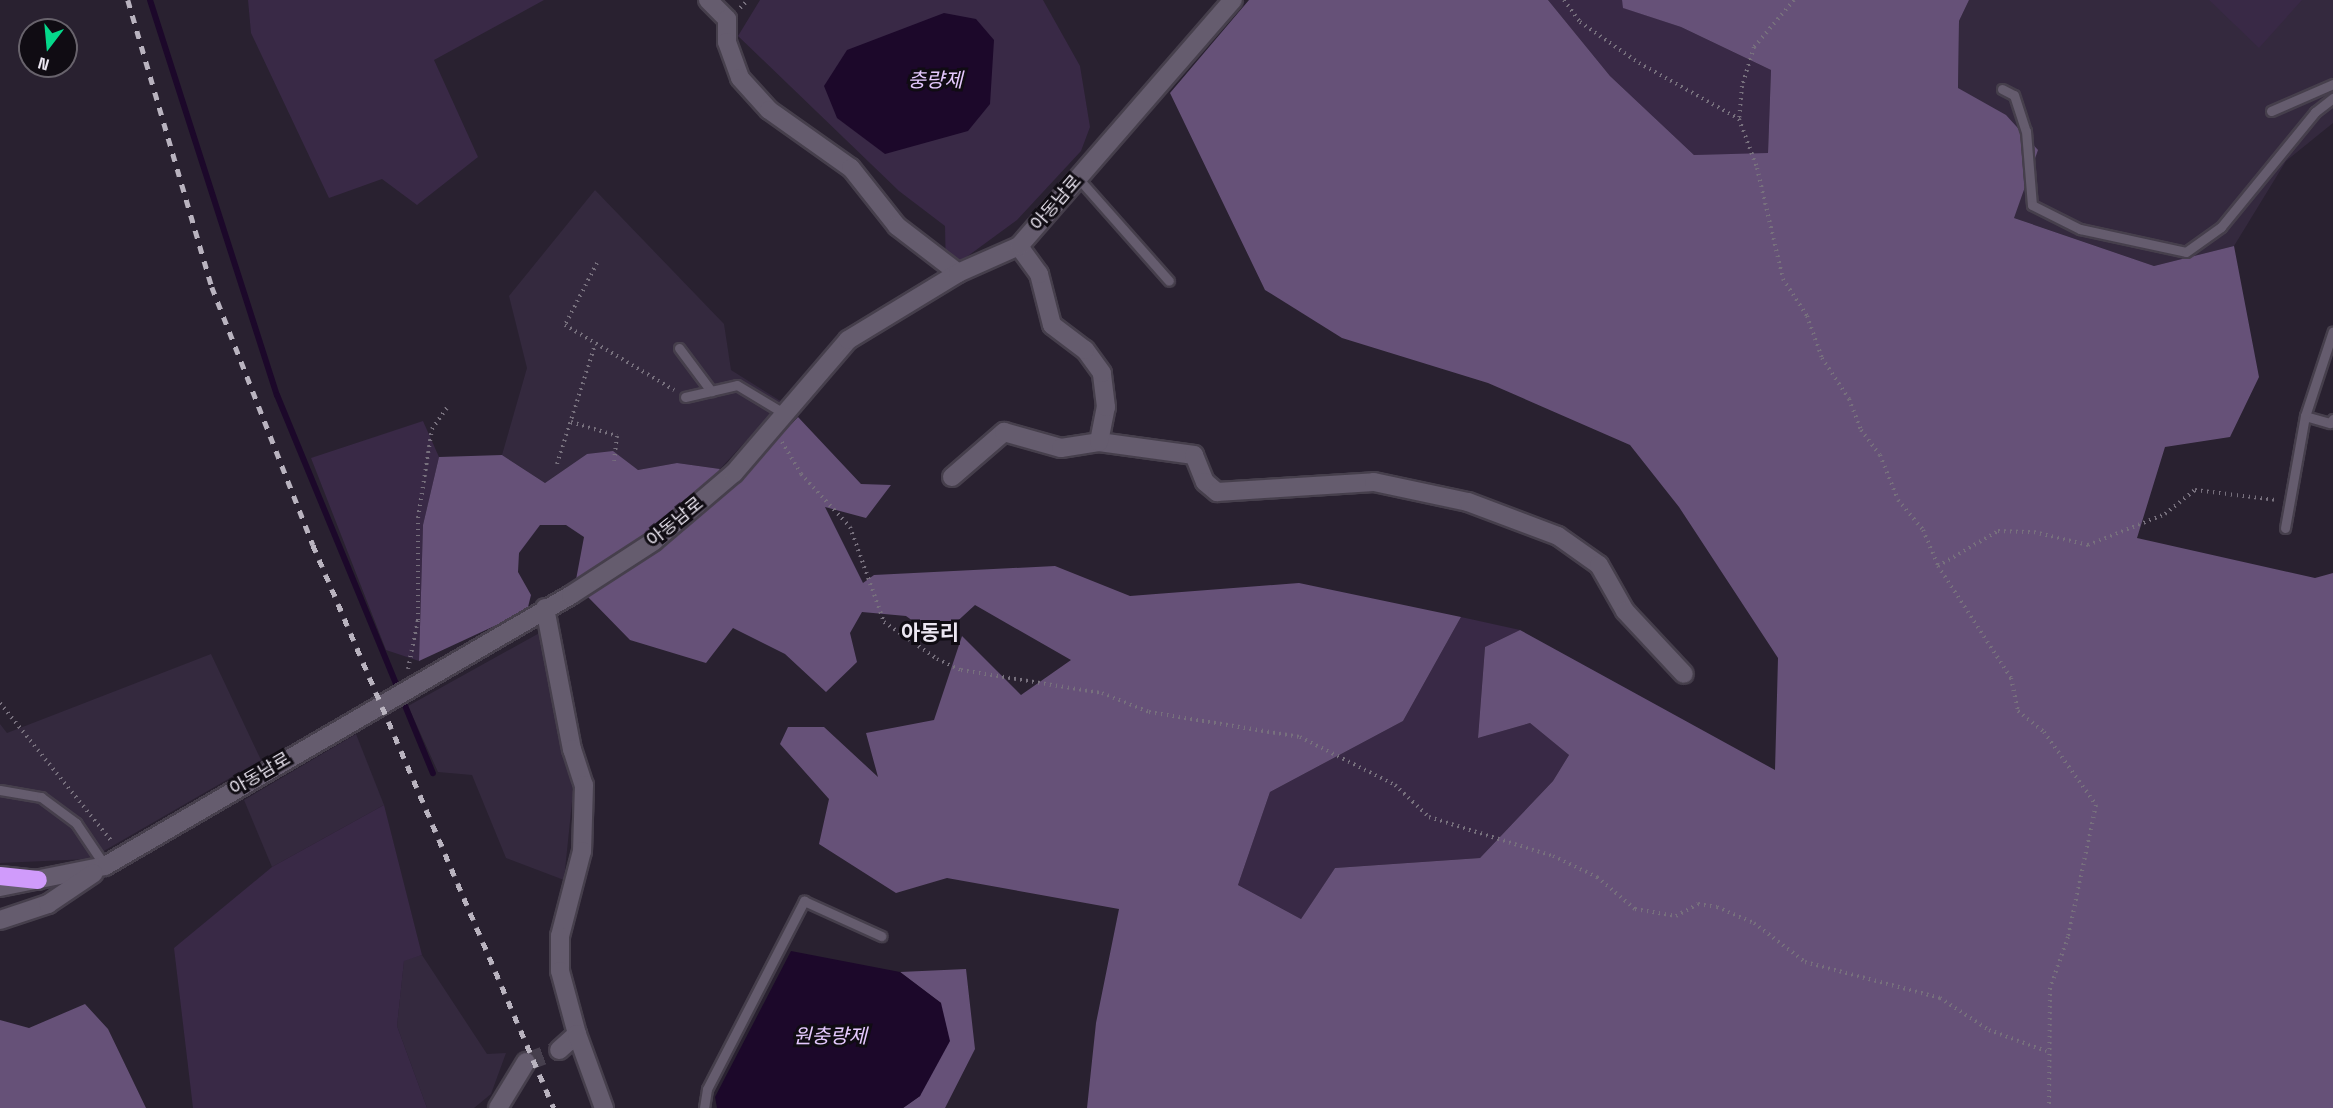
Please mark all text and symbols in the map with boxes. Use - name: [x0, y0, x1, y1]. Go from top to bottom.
- north arrow: [18, 18, 78, 78]
- text: N: [35, 52, 52, 75]
- water label: 충량제: [907, 68, 963, 92]
- street label: 아동남로: [1026, 171, 1086, 235]
- street label: 아동남로: [642, 493, 708, 551]
- district label: 아동리: [901, 620, 959, 646]
- street label: 아동남로: [226, 748, 294, 800]
- water label: 원충량제: [793, 1024, 867, 1048]

